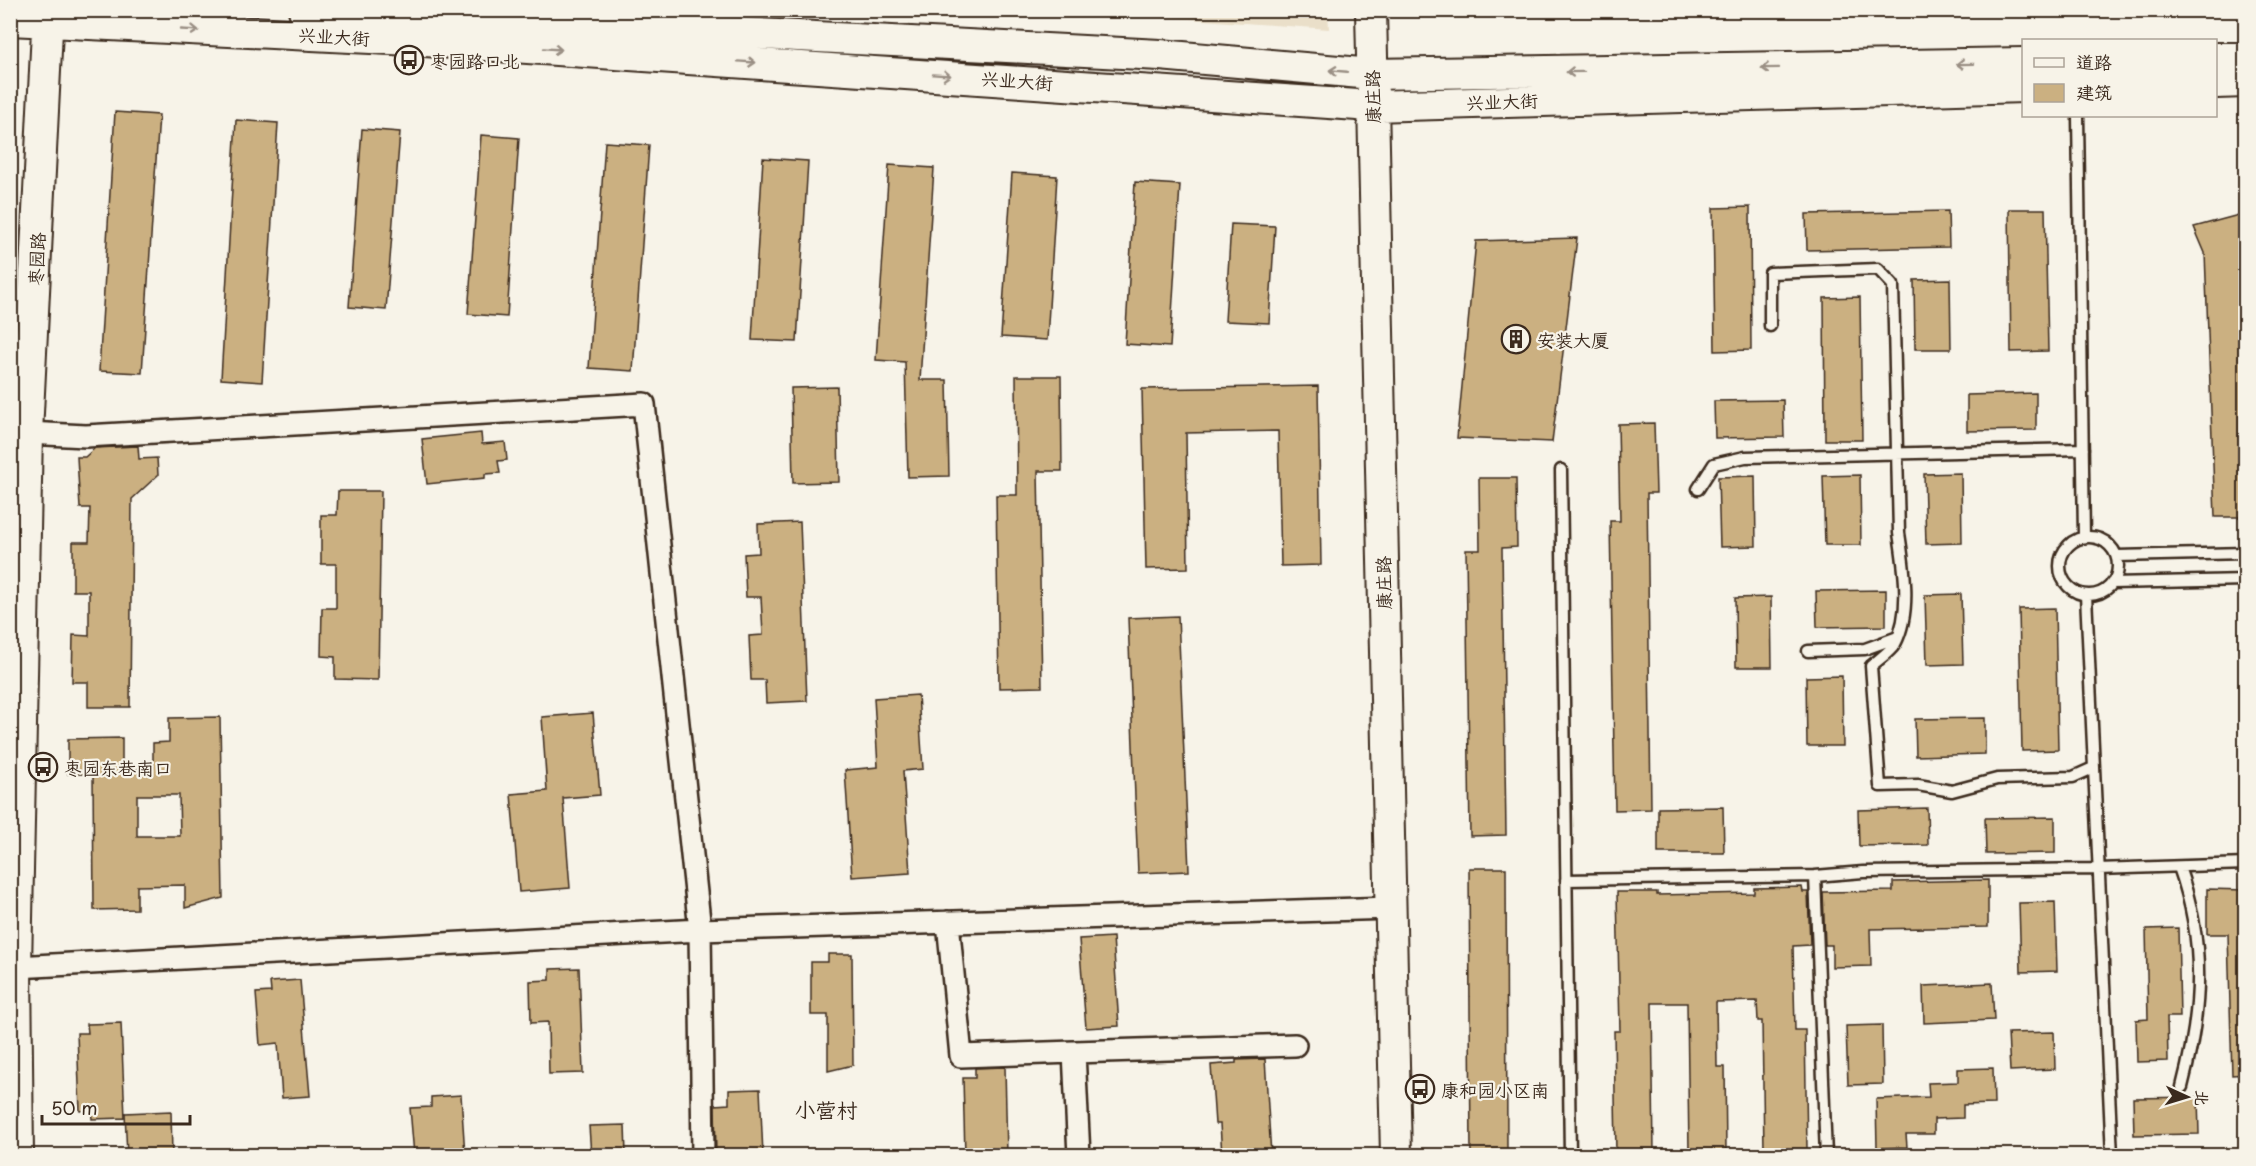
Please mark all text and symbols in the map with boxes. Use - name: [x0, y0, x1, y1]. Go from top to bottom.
- street label: 兴业大街: [297, 21, 371, 51]
- one-way arrow: [180, 24, 200, 35]
- legend: [2022, 39, 2217, 117]
- bus stop icon: 枣园路口北: [393, 44, 425, 76]
- one-way arrow: [542, 44, 562, 55]
- place label: 枣园路口北: [430, 47, 520, 74]
- text: 道路: [2076, 48, 2112, 75]
- one-way arrow: [737, 57, 757, 68]
- one-way arrow: [1956, 58, 1976, 70]
- one-way arrow: [1761, 62, 1781, 74]
- street label: 兴业大街: [980, 64, 1054, 96]
- one-way arrow: [1329, 65, 1349, 76]
- one-way arrow: [1566, 66, 1586, 78]
- one-way arrow: [931, 70, 951, 81]
- street label: 康庄路: [1358, 70, 1386, 124]
- text: 建筑: [2076, 78, 2112, 105]
- street label: 兴业大街: [1466, 86, 1538, 116]
- street label: 枣园路: [21, 231, 51, 287]
- building icon: 安装大厦: [1500, 323, 1532, 355]
- place label: 安装大厦: [1537, 326, 1609, 353]
- street label: 康庄路: [1369, 556, 1397, 610]
- bus stop icon: 枣园东巷南口: [27, 751, 59, 783]
- place label: 枣园东巷南口: [64, 754, 172, 781]
- north arrow: [2157, 1067, 2217, 1127]
- bus stop icon: 康和园小区南: [1404, 1073, 1436, 1105]
- place label: 康和园小区南: [1441, 1076, 1549, 1103]
- scale bar: [42, 1088, 190, 1126]
- text: 北: [2190, 1089, 2215, 1107]
- district label: 小营村: [795, 1093, 858, 1125]
- text: 50 m: [51, 1094, 98, 1121]

